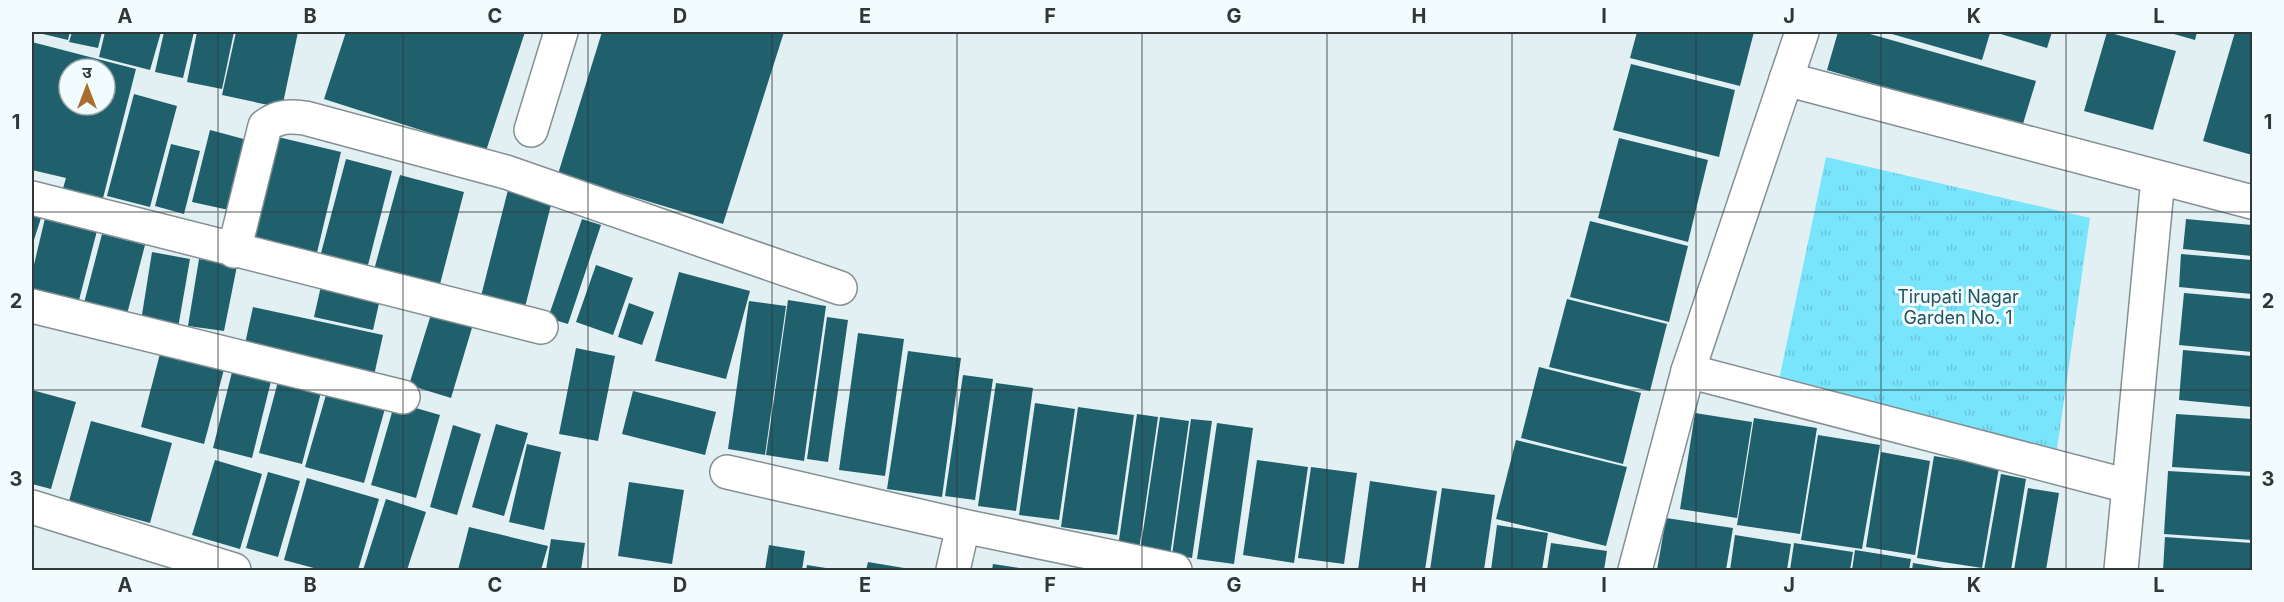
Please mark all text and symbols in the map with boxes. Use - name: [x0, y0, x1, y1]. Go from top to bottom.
- text: A: [118, 4, 133, 28]
- text: B: [303, 4, 317, 28]
- text: C: [488, 4, 502, 28]
- text: D: [673, 4, 687, 28]
- text: E: [859, 4, 871, 28]
- text: F: [1044, 4, 1056, 28]
- text: G: [1226, 4, 1242, 28]
- text: H: [1412, 4, 1426, 28]
- text: I: [1601, 4, 1607, 28]
- text: J: [1783, 4, 1795, 28]
- text: K: [1967, 4, 1981, 28]
- text: L: [2153, 4, 2165, 28]
- north arrow: [57, 57, 117, 117]
- text: उ: [82, 62, 92, 82]
- text: 1: [12, 110, 20, 134]
- text: 1: [2264, 110, 2272, 134]
- park label: Tirupati Nagar Garden No. 1: [1897, 286, 2019, 328]
- text: 2: [10, 289, 22, 313]
- text: 2: [2262, 289, 2274, 313]
- text: 3: [10, 467, 22, 491]
- text: 3: [2262, 467, 2274, 491]
- text: A: [118, 573, 133, 597]
- text: B: [303, 573, 317, 597]
- text: C: [488, 573, 502, 597]
- text: D: [673, 573, 687, 597]
- text: E: [859, 573, 871, 597]
- text: F: [1044, 573, 1056, 597]
- text: G: [1226, 573, 1242, 597]
- text: H: [1412, 573, 1426, 597]
- text: I: [1601, 573, 1607, 597]
- text: J: [1783, 573, 1795, 597]
- text: K: [1967, 573, 1981, 597]
- text: L: [2153, 573, 2165, 597]

